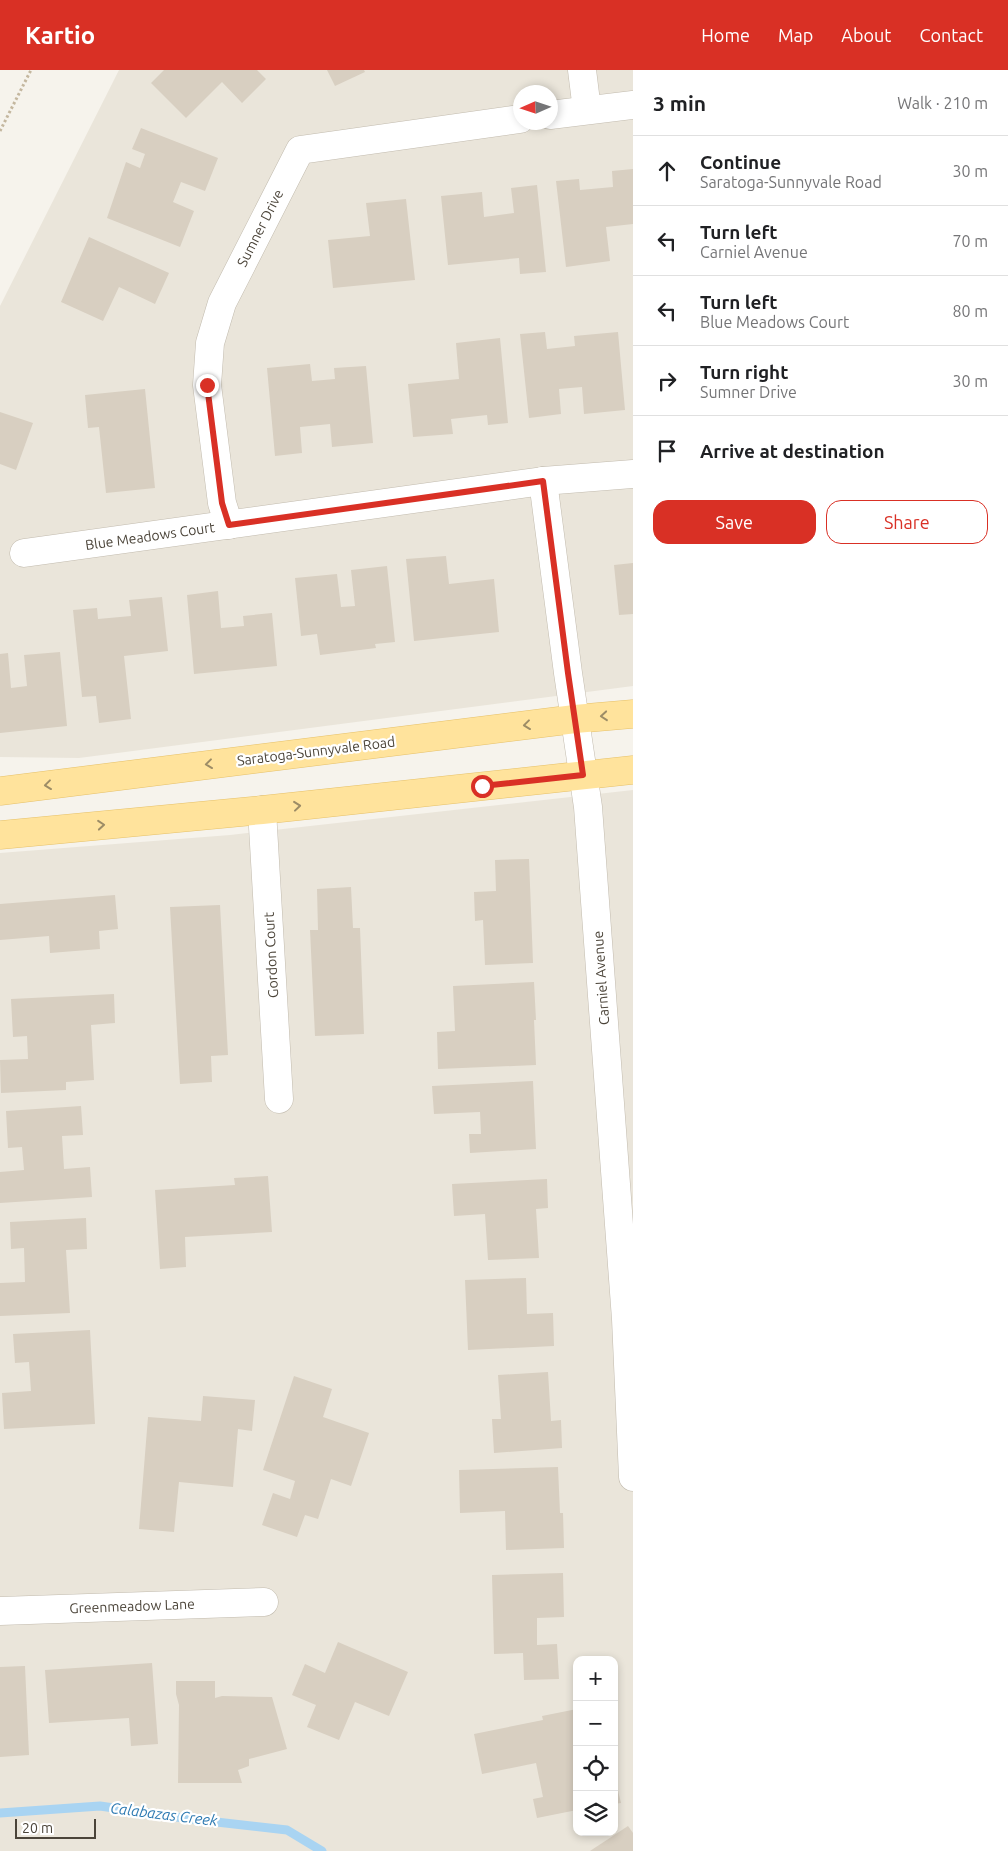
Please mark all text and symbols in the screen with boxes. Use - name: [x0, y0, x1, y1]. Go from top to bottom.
- text: Kartio: [25, 22, 95, 49]
- text: Home: [701, 25, 750, 45]
- text: Map: [778, 25, 813, 45]
- text: About: [841, 25, 891, 45]
- text: Contact: [919, 25, 983, 45]
- north arrow: [513, 85, 558, 130]
- text: 3 min: [653, 91, 706, 115]
- text: Walk · 210 m: [897, 94, 988, 112]
- text: Continue: [700, 151, 781, 173]
- icon: ahead: [653, 157, 681, 185]
- text: 30 m: [952, 162, 988, 180]
- text: Saratoga-Sunnyvale Road: [700, 173, 882, 191]
- street label: Sumner Drive: [234, 187, 286, 269]
- text: Turn left: [700, 221, 778, 243]
- icon: left: [653, 227, 681, 255]
- text: 70 m: [952, 232, 988, 250]
- text: Carniel Avenue: [700, 243, 808, 261]
- text: Turn left: [700, 291, 778, 313]
- icon: left: [653, 297, 681, 325]
- text: 80 m: [952, 302, 988, 320]
- text: Blue Meadows Court: [700, 313, 849, 331]
- text: Turn right: [700, 361, 788, 383]
- icon: right: [653, 367, 681, 395]
- text: 30 m: [952, 372, 988, 390]
- route end: [196, 374, 219, 397]
- text: Sumner Drive: [700, 383, 797, 401]
- icon: arrive: [653, 437, 681, 465]
- text: Arrive at destination: [700, 440, 885, 462]
- button: Save: [653, 500, 816, 544]
- button: Share: [826, 500, 988, 544]
- street label: Blue Meadows Court: [84, 519, 216, 553]
- one-way arrow: [600, 711, 608, 722]
- one-way arrow: [522, 719, 530, 730]
- street label: Saratoga-Sunnyvale Road: [236, 733, 396, 769]
- one-way arrow: [205, 759, 213, 769]
- route start: [471, 775, 494, 798]
- one-way arrow: [44, 779, 52, 790]
- one-way arrow: [294, 801, 302, 812]
- one-way arrow: [97, 820, 105, 831]
- street label: Gordon Court: [261, 911, 281, 998]
- street label: Carniel Avenue: [590, 930, 612, 1026]
- street label: Greenmeadow Lane: [69, 1596, 195, 1616]
- map controls: [573, 1656, 618, 1836]
- button: +: [573, 1656, 618, 1701]
- button: −: [573, 1701, 618, 1746]
- button: locate: [573, 1746, 618, 1791]
- button: layers: [573, 1791, 618, 1836]
- water label: Calabazas Creek: [109, 1799, 219, 1829]
- scale bar: [15, 1816, 96, 1839]
- text: 20 m: [22, 1820, 53, 1836]

